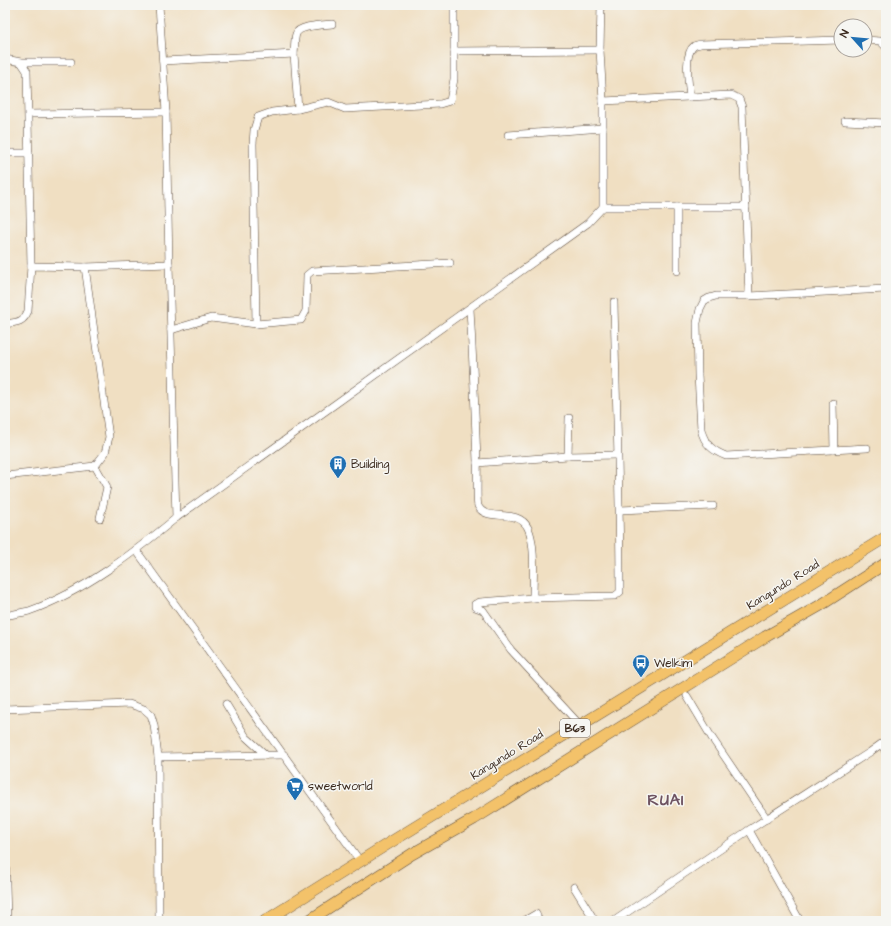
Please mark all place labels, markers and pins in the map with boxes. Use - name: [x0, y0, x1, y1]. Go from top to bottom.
- building icon: Building: [328, 454, 348, 479]
- place label: Building: [351, 456, 389, 474]
- bus stop icon: Welkim: [631, 653, 651, 678]
- place label: Welkim: [654, 655, 693, 672]
- supermarket icon: sweetworld: [285, 776, 305, 801]
- place label: sweetworld: [308, 778, 373, 795]

